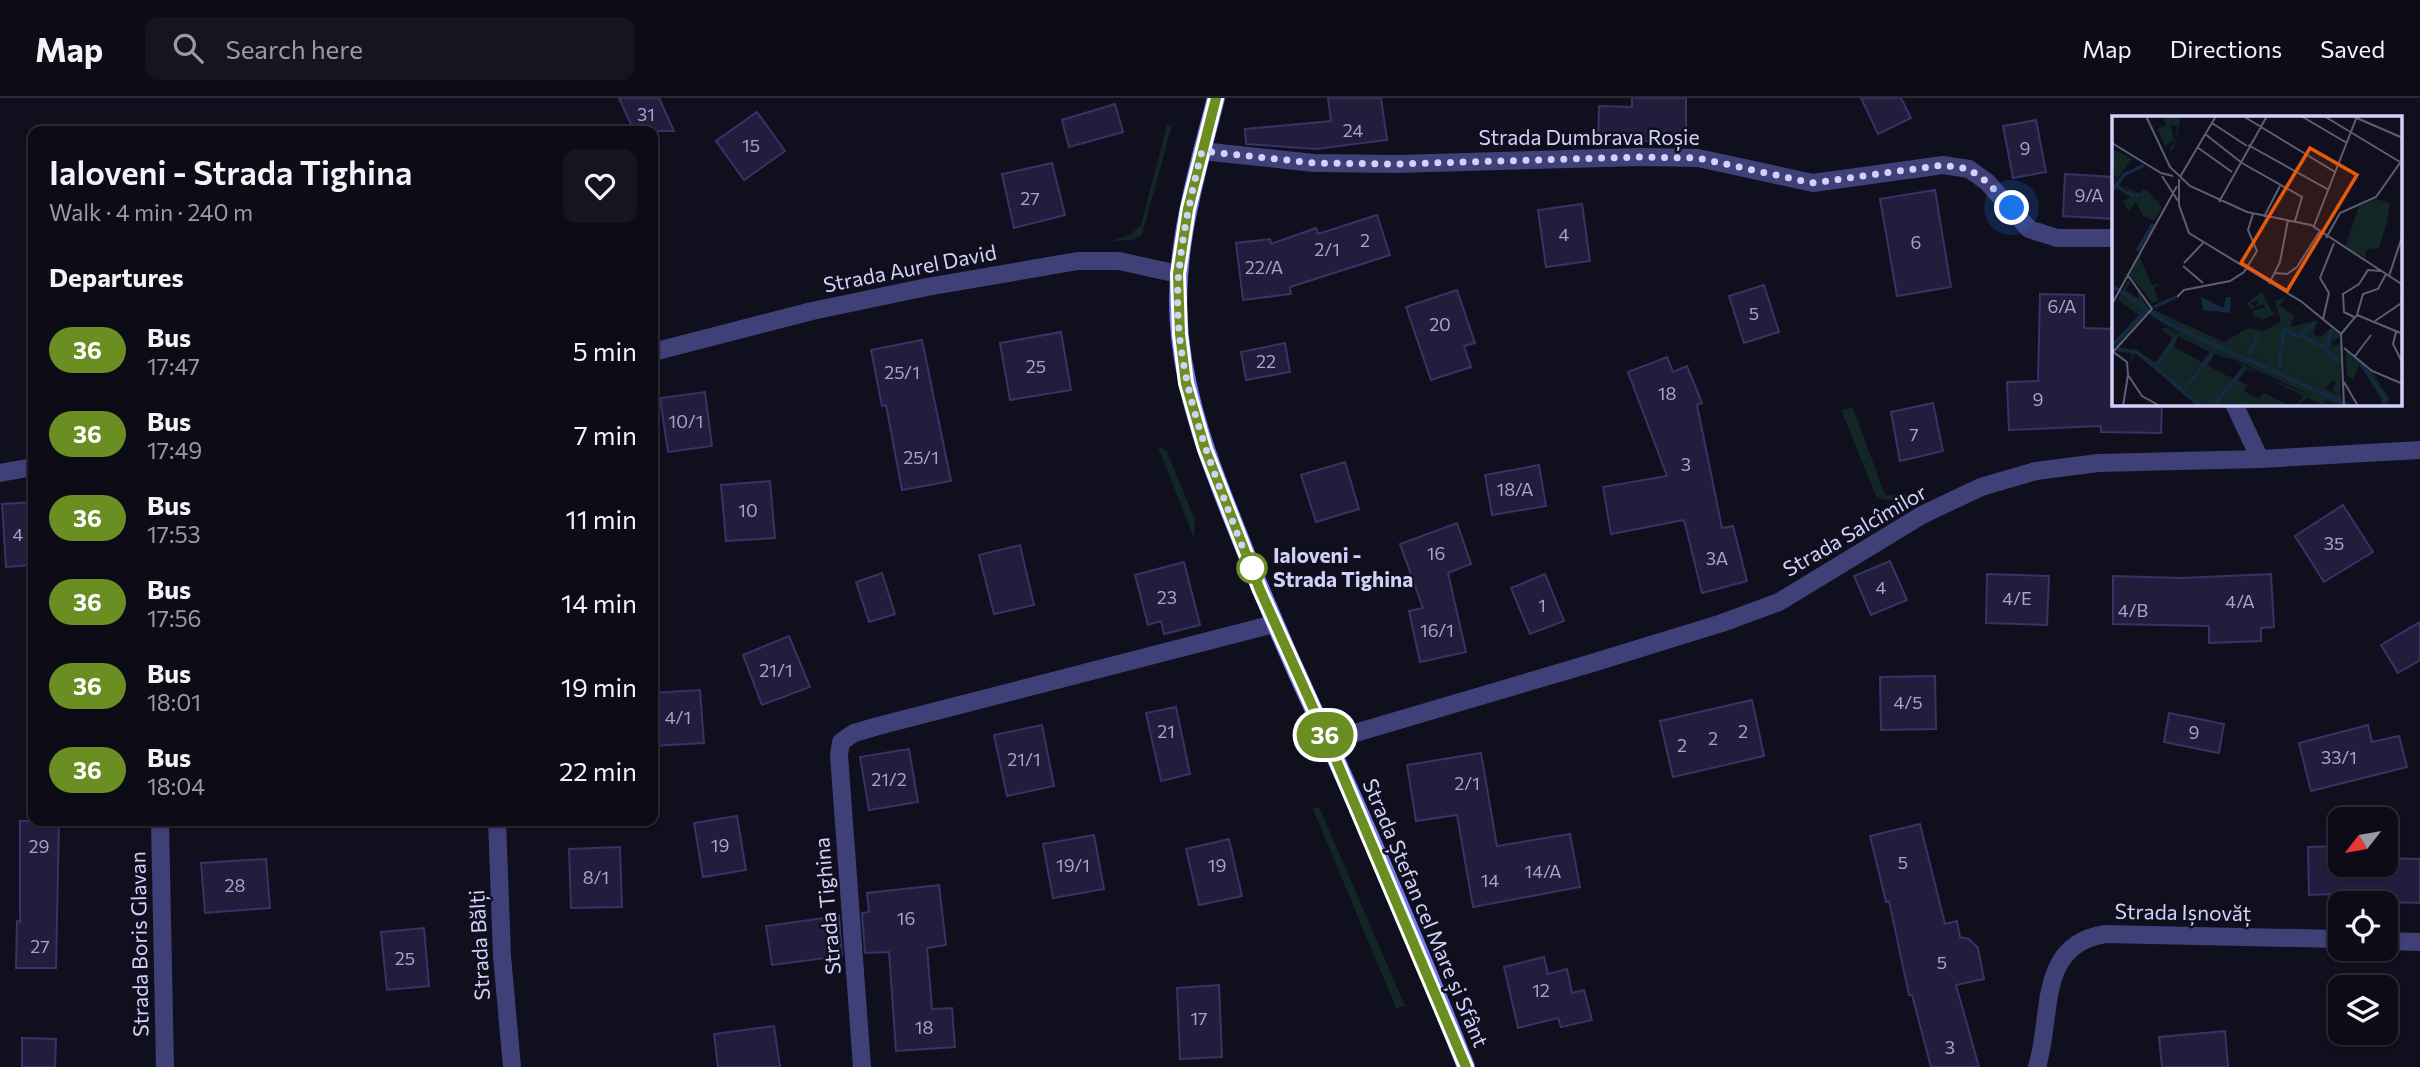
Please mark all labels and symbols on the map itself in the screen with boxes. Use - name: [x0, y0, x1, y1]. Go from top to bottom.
- house number: 31: [637, 103, 655, 125]
- inset map: [2112, 116, 2402, 406]
- house number: 24: [1343, 119, 1363, 141]
- street label: Strada Dumbrava Roșie: [1478, 124, 1700, 151]
- house number: 15: [742, 134, 760, 156]
- house number: 9: [2020, 137, 2030, 159]
- house number: 9/A: [2074, 184, 2104, 206]
- house number: 27: [1020, 187, 1040, 209]
- your location: [1994, 190, 2029, 225]
- house number: 4: [1559, 223, 1570, 245]
- house number: 2: [1360, 229, 1370, 251]
- house number: 6: [1911, 231, 1921, 253]
- street label: Strada Aurel David: [821, 238, 998, 297]
- house number: 2/1: [1314, 238, 1340, 260]
- house number: 22/A: [1245, 256, 1283, 278]
- house number: 6/A: [2047, 295, 2077, 317]
- house number: 5: [1749, 302, 1759, 324]
- house number: 20: [1429, 313, 1451, 335]
- house number: 22: [1256, 350, 1276, 372]
- house number: 25: [1026, 355, 1046, 377]
- house number: 25/1: [884, 361, 920, 383]
- house number: 18: [1658, 382, 1676, 404]
- house number: 9: [2033, 388, 2043, 410]
- house number: 10/1: [669, 410, 703, 432]
- house number: 7: [1909, 423, 1919, 445]
- house number: 25/1: [903, 446, 939, 468]
- house number: 3: [1681, 453, 1691, 475]
- house number: 18/A: [1497, 478, 1533, 500]
- street label: Strada Salcîmilor: [1778, 479, 1930, 581]
- house number: 10: [738, 499, 758, 521]
- house number: 4: [13, 523, 24, 545]
- house number: 35: [2324, 532, 2344, 554]
- place label: Ialoveni - Strada Tighina: [1273, 542, 1413, 591]
- house number: 16: [1427, 542, 1445, 564]
- house number: 3A: [1706, 547, 1728, 569]
- marker: Ialoveni - Strada Tighina: [1237, 553, 1267, 583]
- house number: 4: [1876, 576, 1887, 598]
- house number: 23: [1157, 586, 1177, 608]
- house number: 4/E: [2002, 587, 2032, 609]
- house number: 4/A: [2225, 590, 2255, 612]
- house number: 1: [1538, 594, 1546, 616]
- house number: 4/B: [2118, 599, 2148, 621]
- house number: 16/1: [1420, 619, 1454, 641]
- house number: 21/1: [759, 659, 793, 681]
- house number: 4/5: [1893, 691, 1923, 713]
- house number: 4/1: [665, 706, 691, 728]
- line badge: 36: [1294, 712, 1356, 758]
- house number: 21: [1157, 720, 1175, 742]
- house number: 2: [1738, 720, 1748, 742]
- house number: 9: [2189, 721, 2199, 743]
- house number: 2: [1708, 727, 1718, 749]
- house number: 2: [1677, 734, 1687, 756]
- house number: 33/1: [2321, 746, 2357, 768]
- house number: 21/1: [1007, 748, 1041, 770]
- house number: 21/2: [871, 768, 907, 790]
- house number: 2/1: [1454, 772, 1480, 794]
- street label: Strada Ștefan cel Mare și Sfânt: [1357, 774, 1494, 1051]
- north arrow: [2328, 807, 2398, 877]
- house number: 19: [711, 834, 729, 856]
- house number: 29: [29, 835, 49, 857]
- street label: Strada Tighina: [808, 836, 845, 976]
- street label: Strada Boris Glavan: [124, 851, 153, 1037]
- house number: 5: [1898, 851, 1908, 873]
- house number: 19/1: [1056, 854, 1090, 876]
- house number: 19: [1208, 854, 1226, 876]
- house number: 14/A: [1525, 860, 1562, 882]
- house number: 8/1: [583, 866, 609, 888]
- house number: 14: [1481, 869, 1499, 891]
- house number: 28: [225, 874, 246, 896]
- street label: Strada Bălți: [463, 889, 496, 1001]
- street label: Strada Ișnovăț: [2114, 898, 2252, 927]
- house number: 16: [897, 907, 915, 929]
- house number: 27: [30, 935, 50, 957]
- house number: 25: [395, 947, 415, 969]
- house number: 5: [1937, 951, 1947, 973]
- house number: 12: [1532, 979, 1550, 1001]
- house number: 17: [1190, 1007, 1208, 1029]
- house number: 18: [915, 1016, 933, 1038]
- house number: 3: [1945, 1036, 1955, 1058]

